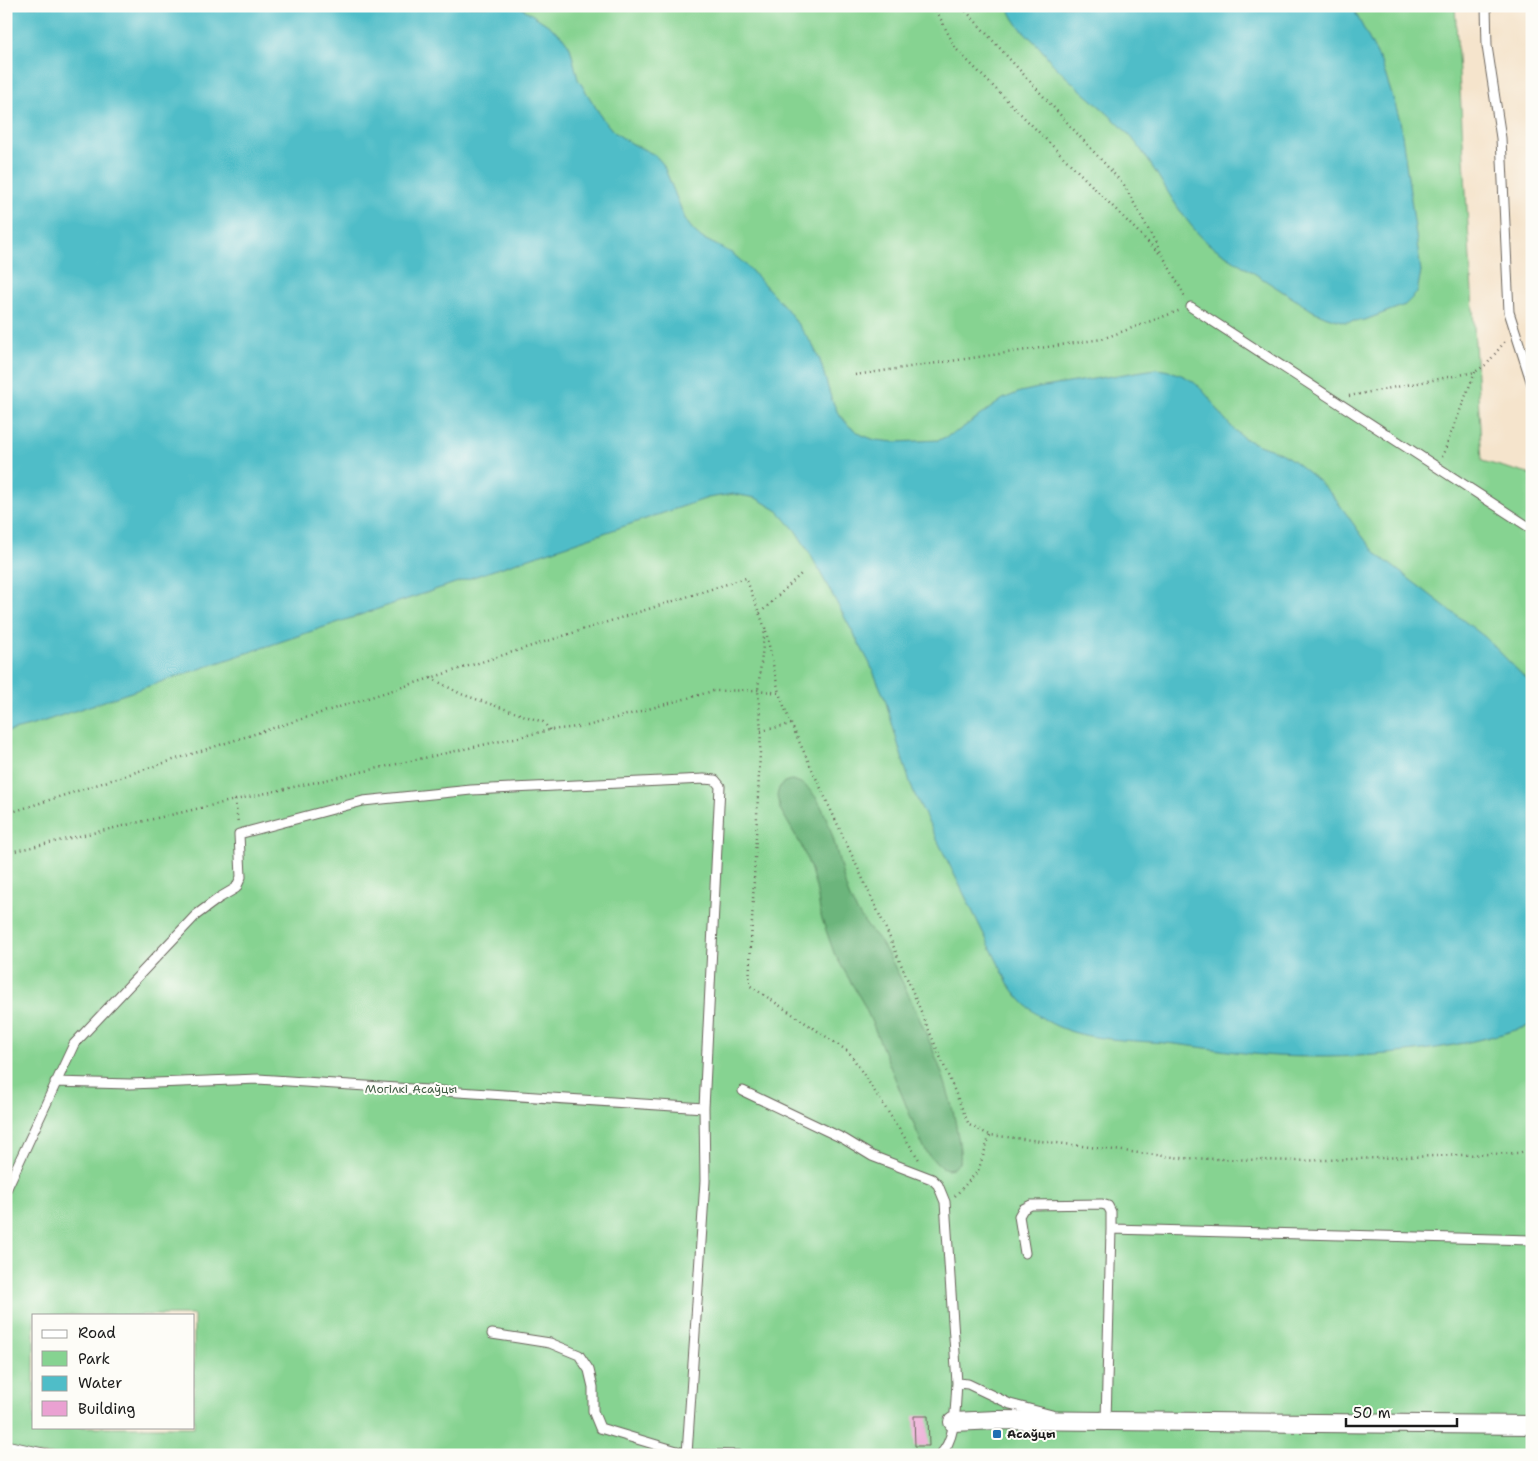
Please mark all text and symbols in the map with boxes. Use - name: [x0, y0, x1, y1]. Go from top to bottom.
- park label: Могілкі Асаўцы: [365, 1081, 457, 1097]
- legend: [32, 1314, 195, 1428]
- text: Road: [78, 1323, 116, 1343]
- text: Park: [78, 1349, 110, 1369]
- text: Water: [78, 1373, 122, 1393]
- scale bar: [1346, 1396, 1457, 1428]
- text: Building: [78, 1399, 135, 1419]
- text: 50 m: [1353, 1403, 1391, 1423]
- place label: Асаўцы: [1007, 1426, 1056, 1442]
- marker: Асаўцы: [991, 1428, 1003, 1440]

